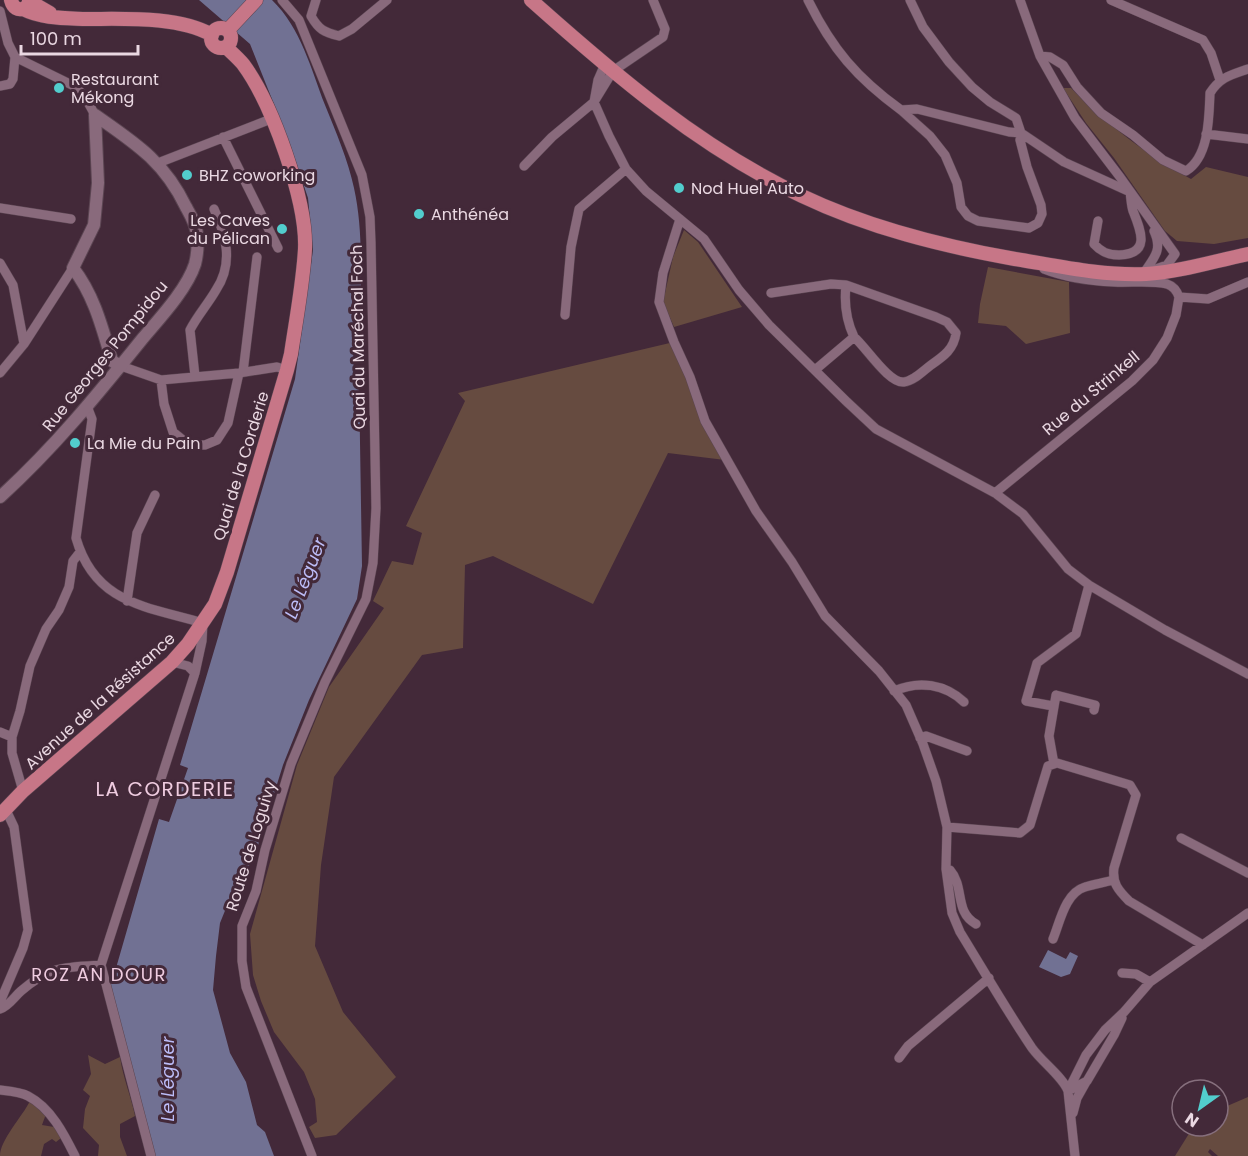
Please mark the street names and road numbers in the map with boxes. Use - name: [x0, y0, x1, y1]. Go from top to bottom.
- street label: Quai du Maréchal Foch: [345, 244, 371, 430]
- street label: Rue Georges Pompidou: [37, 276, 173, 436]
- street label: Rue du Strinkell: [1037, 345, 1145, 441]
- street label: Quai de la Corderie: [207, 388, 275, 543]
- street label: Avenue de la Résistance: [20, 627, 180, 775]
- street label: Route de Loguivy: [220, 778, 282, 914]

